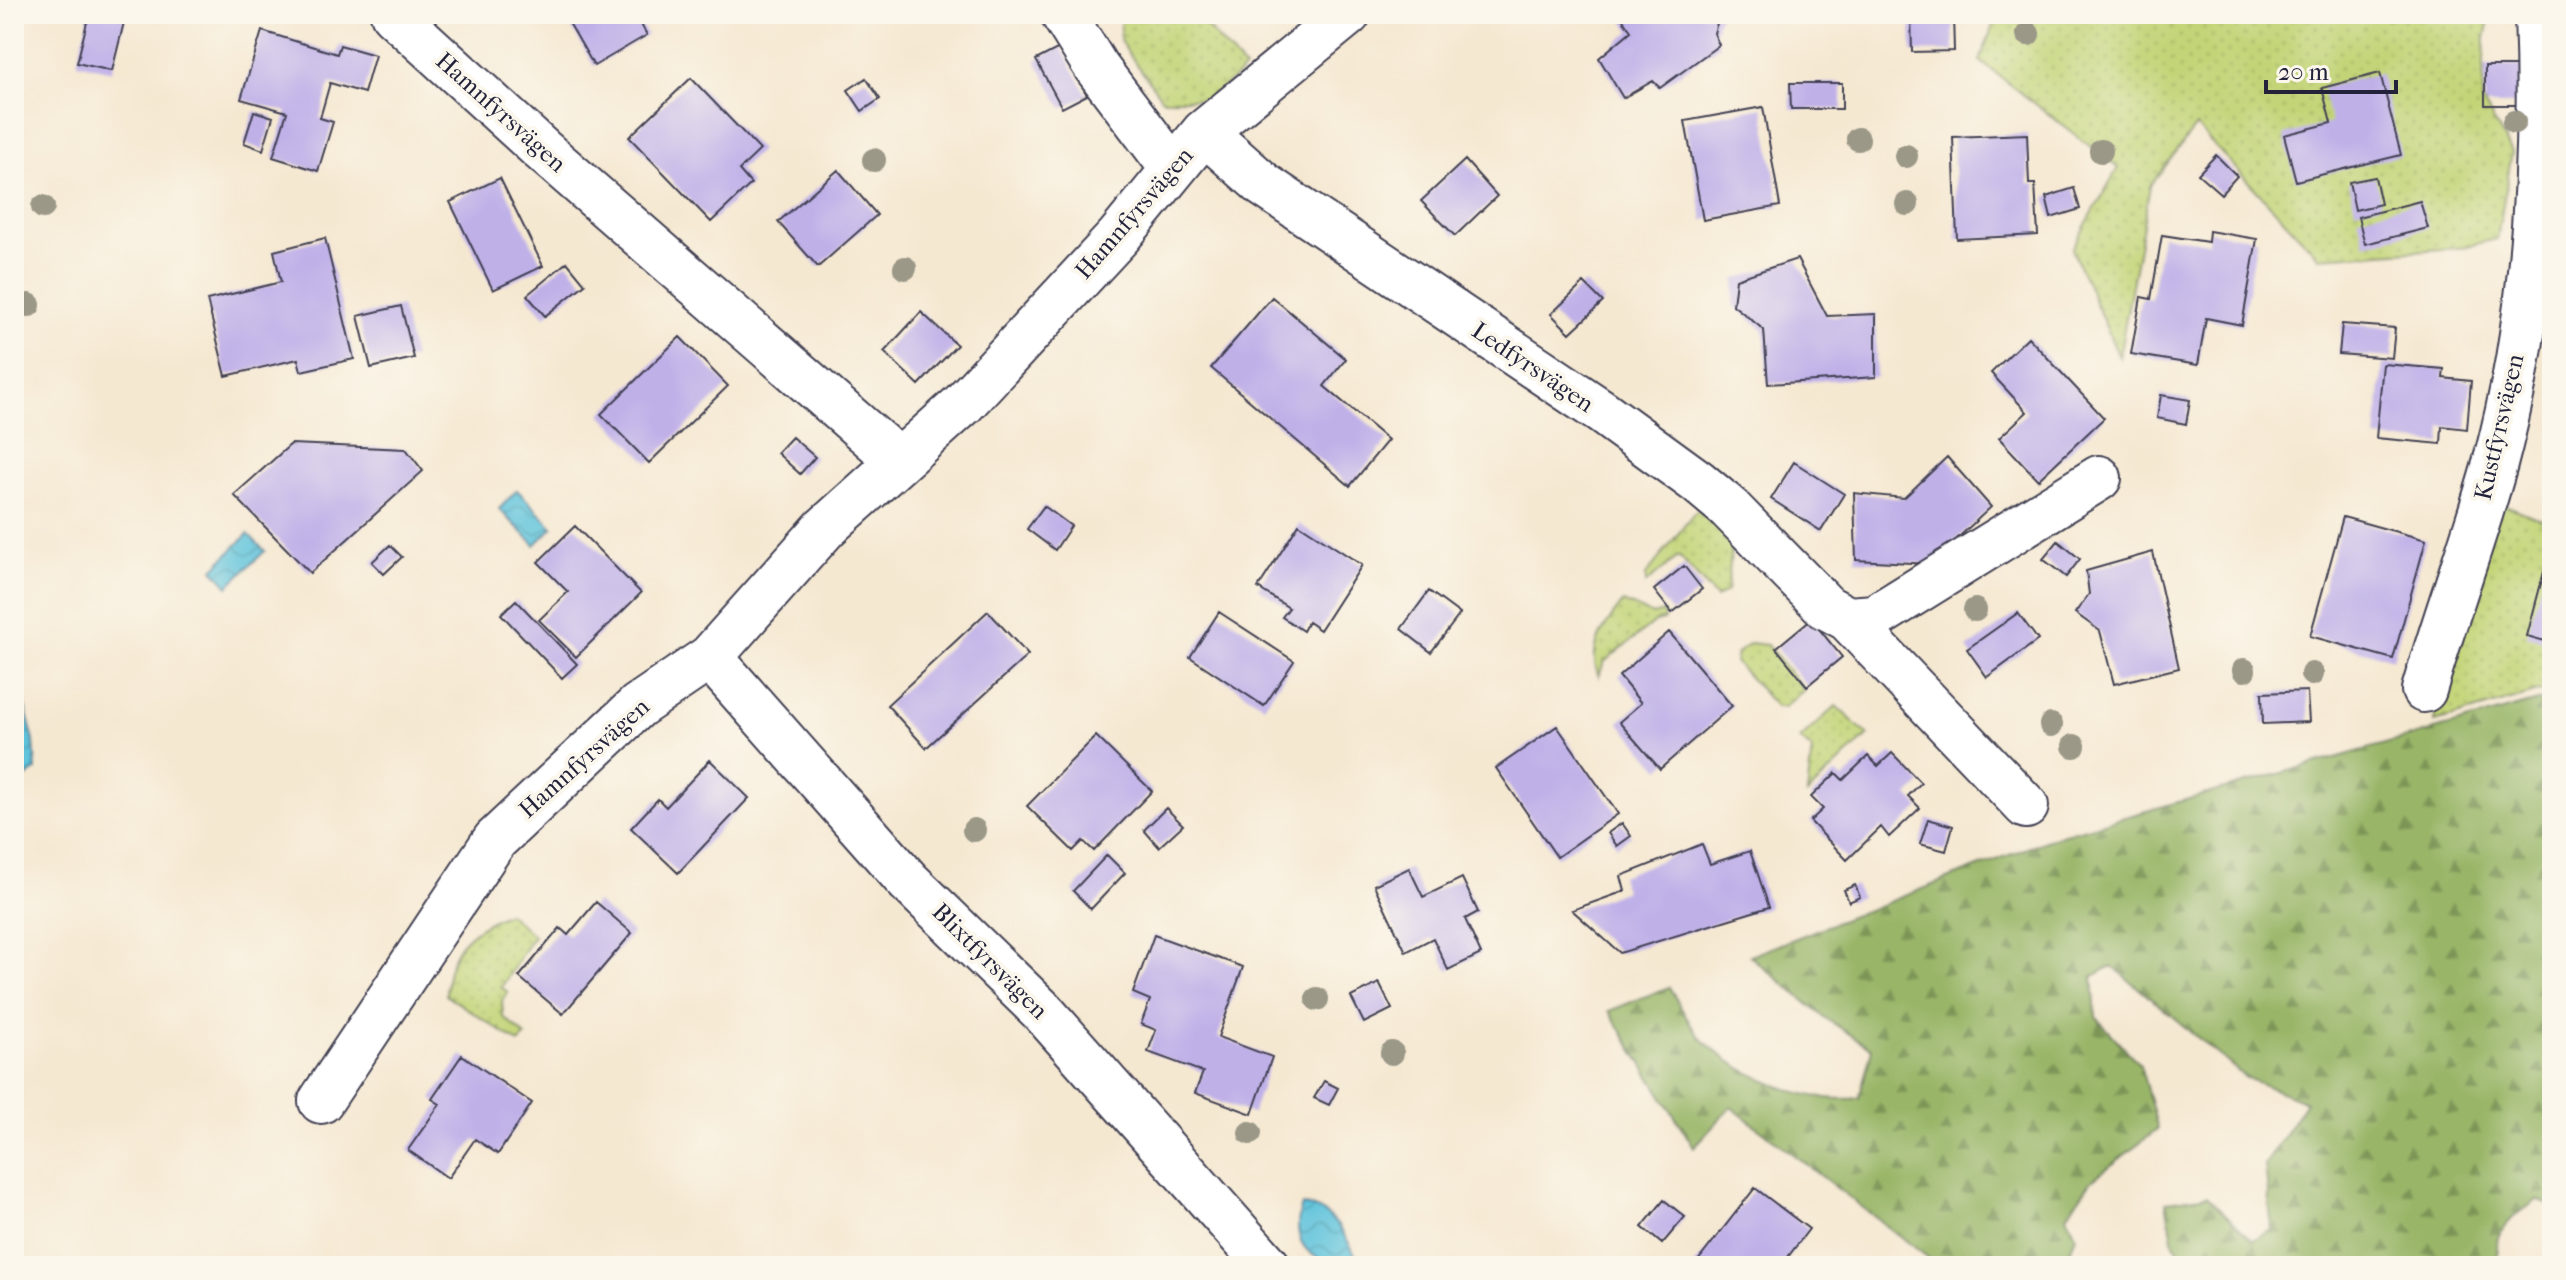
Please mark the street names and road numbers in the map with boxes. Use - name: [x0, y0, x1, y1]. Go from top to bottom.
- street label: Hamnfyrsvägen: [430, 46, 572, 178]
- street label: Hamnfyrsvägen: [1069, 141, 1199, 285]
- street label: Ledfyrsvägen: [1467, 316, 1599, 418]
- street label: Kustfyrsvägen: [2469, 351, 2529, 503]
- street label: Hamnfyrsvägen: [513, 692, 655, 824]
- street label: Blixtfyrsvägen: [926, 897, 1054, 1025]

